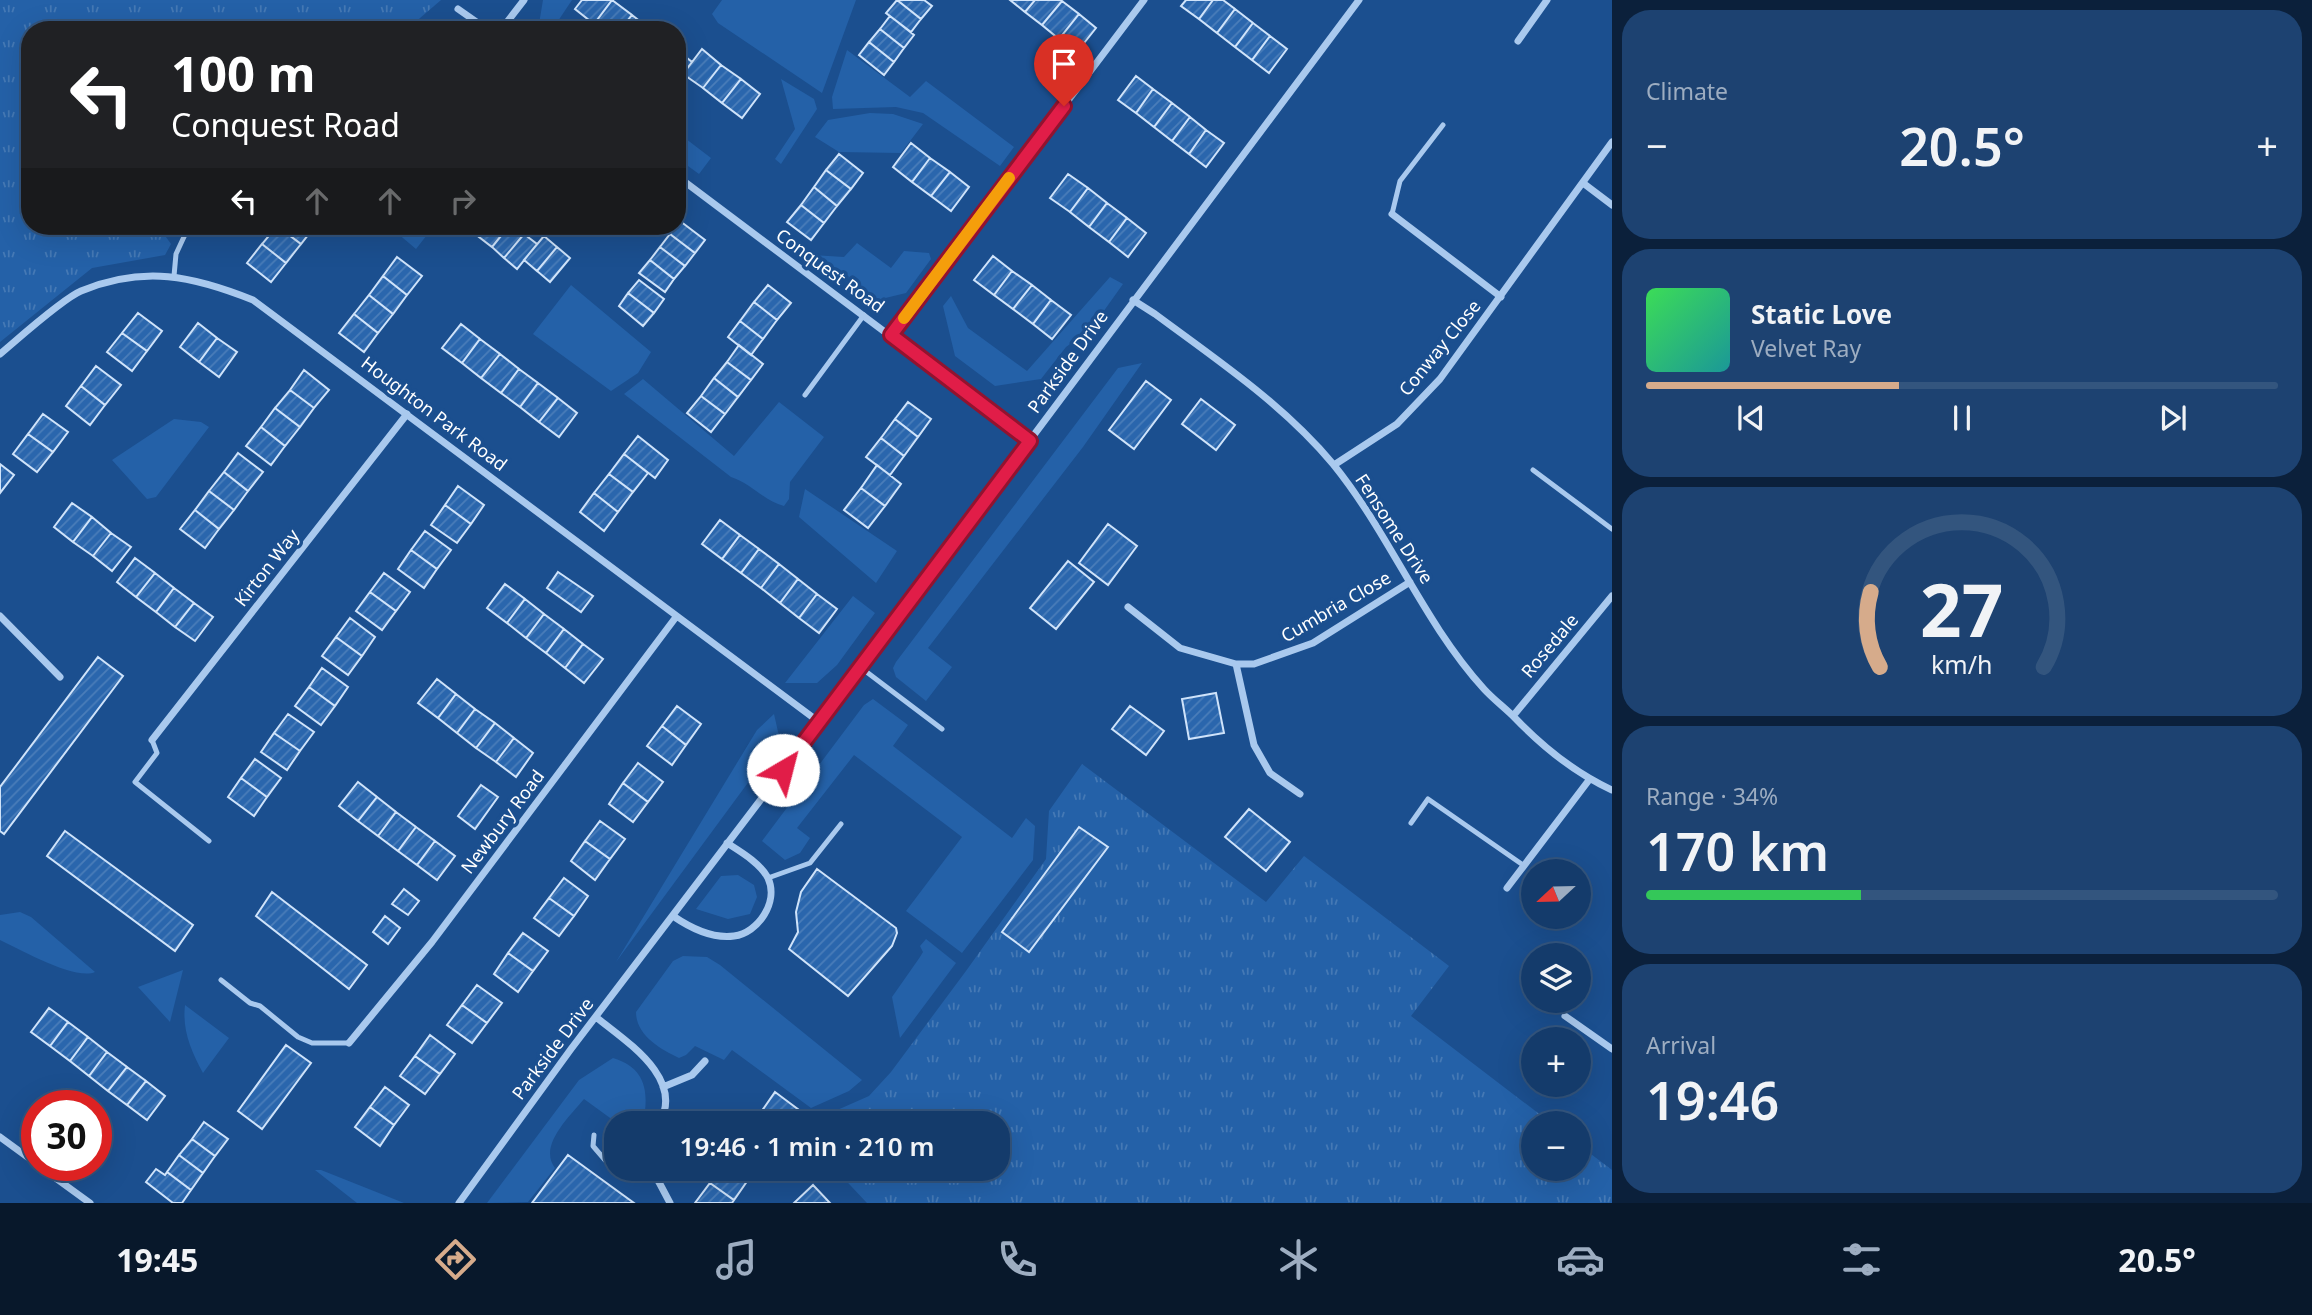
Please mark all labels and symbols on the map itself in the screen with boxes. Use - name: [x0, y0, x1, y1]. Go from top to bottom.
- pin: [1034, 34, 1094, 106]
- street label: Conquest Road: [771, 223, 890, 318]
- street label: Conway Close: [1393, 294, 1485, 400]
- street label: Parkside Drive: [1022, 305, 1113, 418]
- street label: Houghton Park Road: [357, 350, 512, 476]
- street label: Fensome Drive: [1350, 469, 1439, 588]
- street label: Kirton Way: [228, 523, 305, 611]
- street label: Cumbria Close: [1276, 565, 1395, 647]
- street label: Rosedale: [1515, 608, 1583, 682]
- position arrow: [746, 733, 820, 807]
- street label: Newbury Road: [455, 765, 549, 878]
- north arrow: [1521, 859, 1591, 929]
- street label: Parkside Drive: [506, 993, 598, 1104]
- speed limit sign: 30: [21, 1090, 112, 1181]

